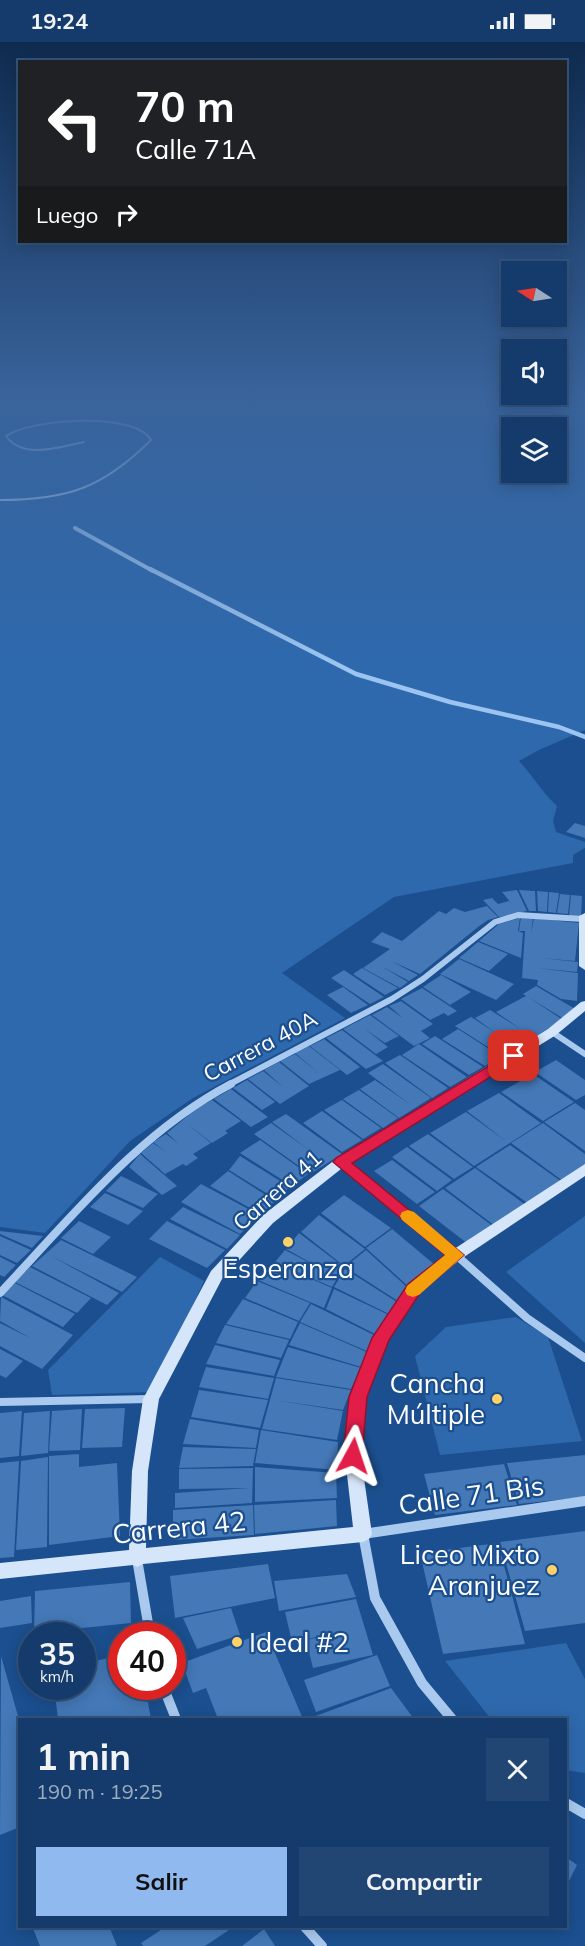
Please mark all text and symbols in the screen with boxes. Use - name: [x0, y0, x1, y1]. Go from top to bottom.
- text: 19:24: [30, 7, 88, 35]
- text: 70 m: [135, 80, 235, 133]
- icon: left: [36, 84, 114, 162]
- text: Calle 71A: [135, 132, 256, 166]
- icon: right: [110, 198, 143, 231]
- text: Luego: [36, 201, 98, 229]
- north arrow: [501, 261, 567, 327]
- map controls: [501, 261, 567, 483]
- button: sound: [501, 339, 567, 405]
- button: layers: [501, 417, 567, 483]
- street label: Carrera 40A: [198, 1004, 322, 1088]
- pin: [488, 1030, 539, 1081]
- icon: arrive: [497, 1039, 530, 1072]
- street label: Carrera 41: [227, 1144, 327, 1236]
- marker: Esperanza: [281, 1235, 295, 1249]
- place label: Esperanza: [222, 1251, 354, 1285]
- place label: Cancha Múltiple: [387, 1366, 485, 1431]
- marker: Cancha Múltiple: [490, 1392, 504, 1406]
- position arrow: [321, 1424, 385, 1488]
- street label: Calle 71 Bis: [396, 1468, 546, 1522]
- street label: Carrera 42: [111, 1503, 247, 1551]
- place label: Liceo Mixto Aranjuez: [400, 1537, 540, 1602]
- marker: Liceo Mixto Aranjuez: [545, 1563, 559, 1577]
- speed limit sign: 40: [108, 1622, 186, 1700]
- place label: Ideal #2: [249, 1625, 349, 1659]
- text: 35: [39, 1635, 75, 1673]
- marker: Ideal #2: [230, 1635, 244, 1649]
- text: km/h: [40, 1667, 74, 1686]
- text: 1 min: [36, 1734, 131, 1779]
- button: close: [486, 1738, 549, 1801]
- text: 190 m · 19:25: [36, 1779, 162, 1804]
- button: Salir: [36, 1847, 287, 1916]
- button: Compartir: [299, 1847, 549, 1916]

